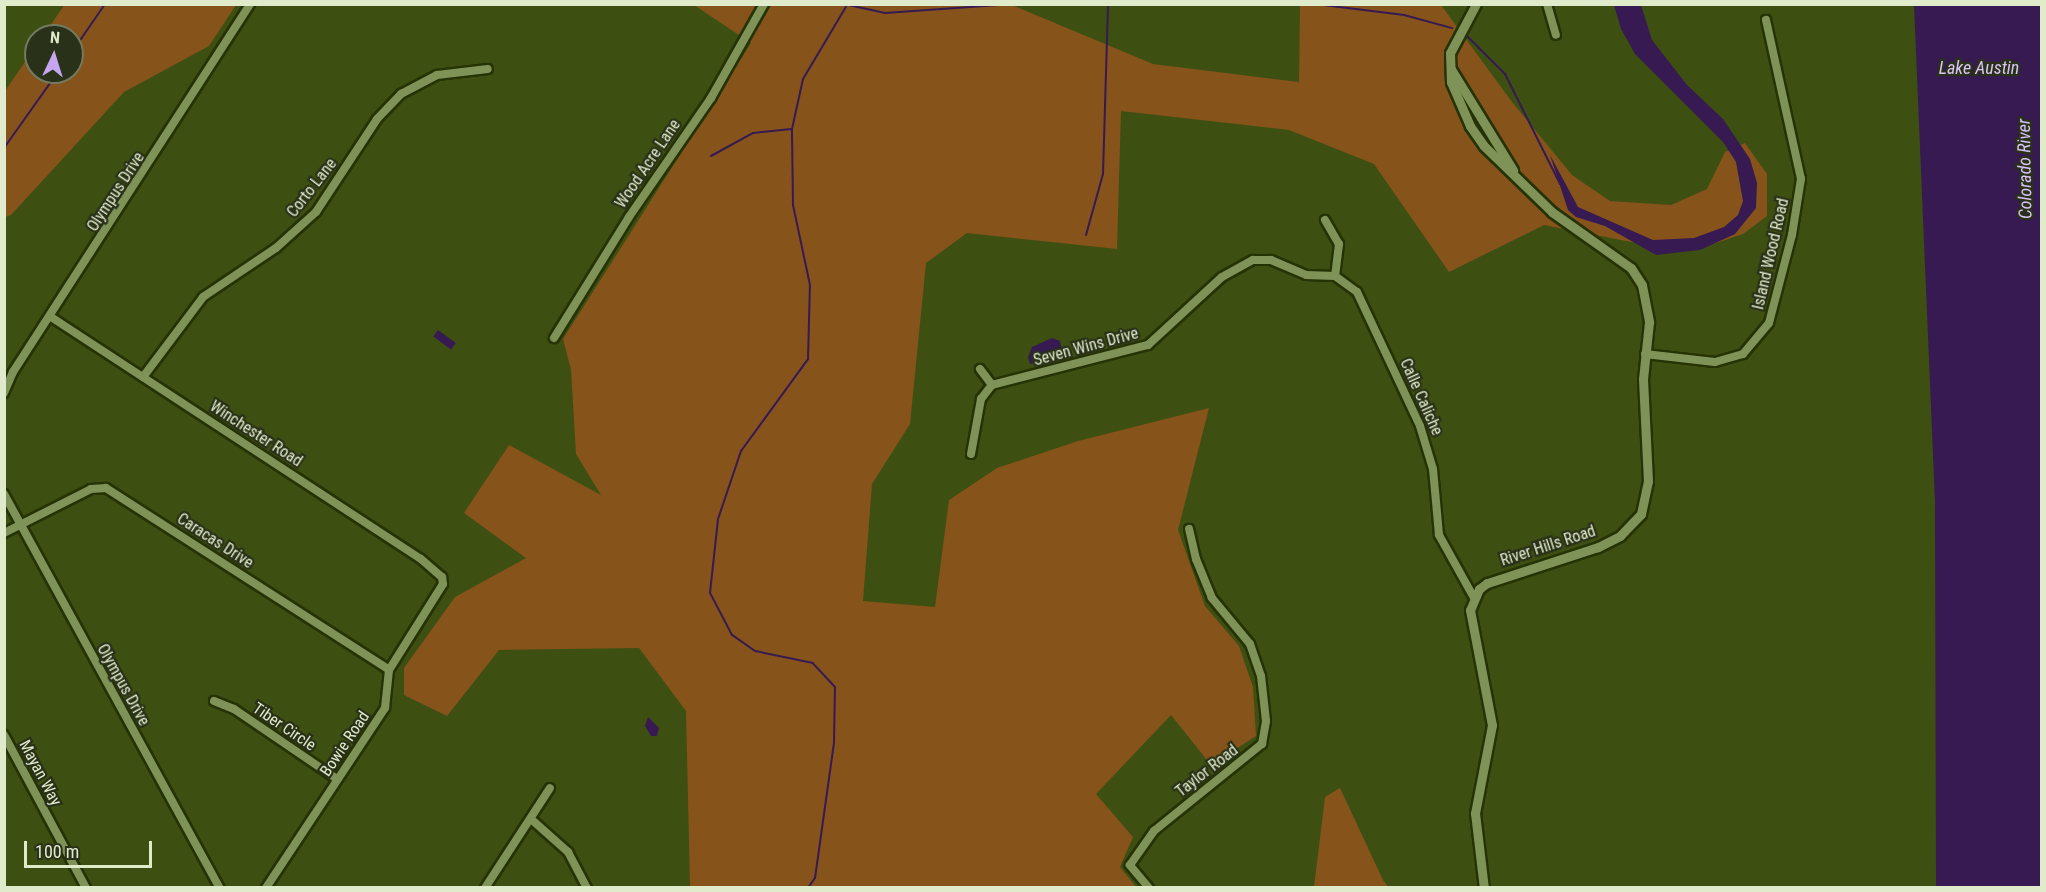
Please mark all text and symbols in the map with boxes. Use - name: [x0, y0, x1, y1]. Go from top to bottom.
- north arrow: [24, 24, 84, 84]
- text: N: [50, 28, 61, 47]
- water label: Lake Austin: [1939, 57, 2019, 79]
- street label: Wood Acre Lane: [611, 116, 685, 212]
- water label: Colorado River: [2013, 119, 2037, 219]
- street label: Olympus Drive: [83, 149, 149, 235]
- street label: Corto Lane: [283, 155, 341, 221]
- street label: Island Wood Road: [1749, 196, 1793, 312]
- street label: Seven Wins Drive: [1031, 324, 1141, 370]
- street label: Calle Caliche: [1396, 356, 1446, 438]
- street label: Winchester Road: [206, 397, 306, 471]
- street label: Caracas Drive: [173, 509, 257, 573]
- street label: River Hills Road: [1498, 522, 1598, 570]
- street label: Olympus Drive: [93, 641, 153, 729]
- street label: Tiber Circle: [249, 699, 319, 755]
- street label: Bowie Road: [316, 708, 374, 780]
- street label: Mayan Way: [15, 737, 65, 809]
- street label: Taylor Road: [1172, 741, 1242, 801]
- scale bar: [27, 829, 154, 867]
- text: 100 m: [35, 841, 79, 862]

